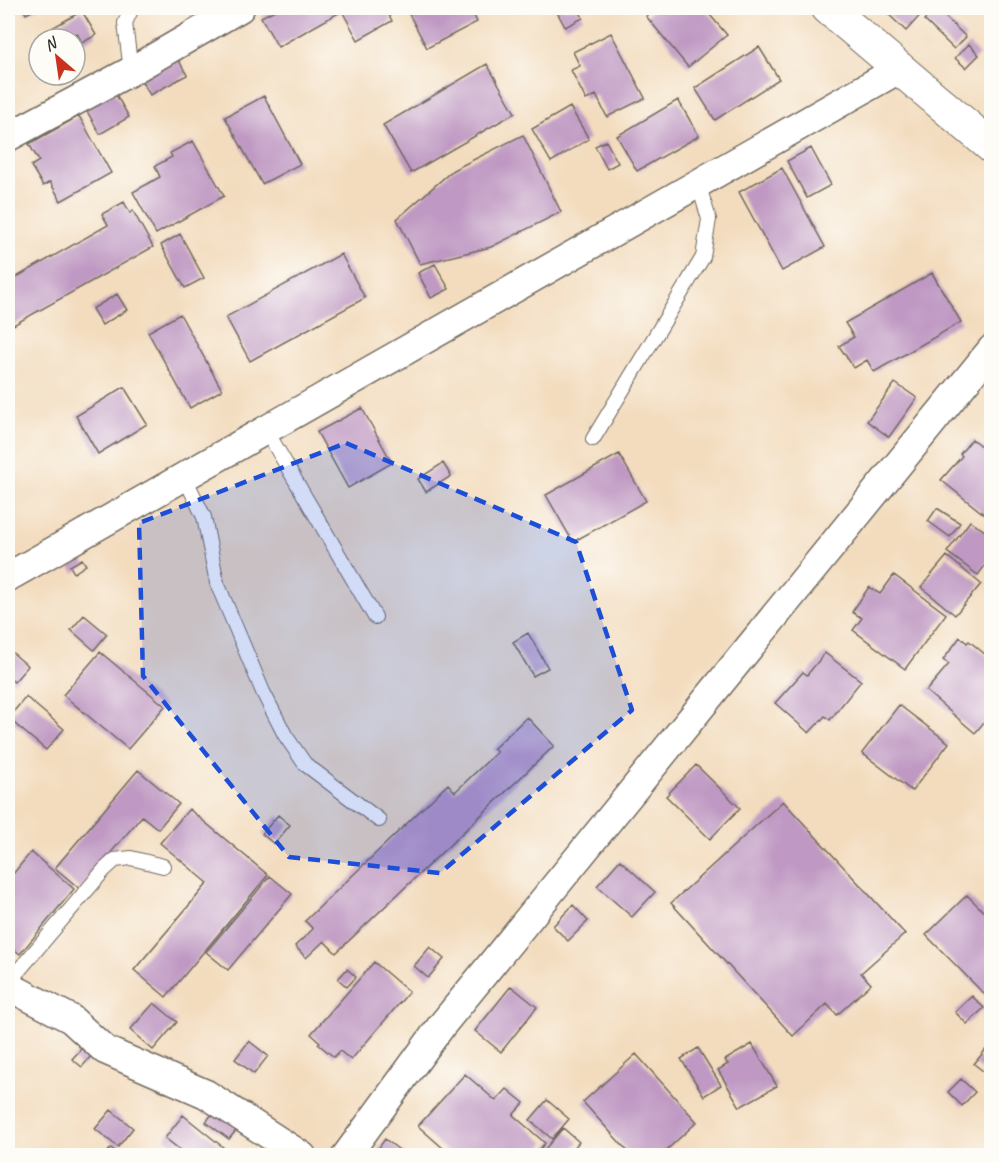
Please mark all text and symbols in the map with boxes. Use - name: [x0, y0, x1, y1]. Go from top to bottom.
- north arrow: [27, 27, 87, 87]
- text: N: [41, 32, 62, 56]

